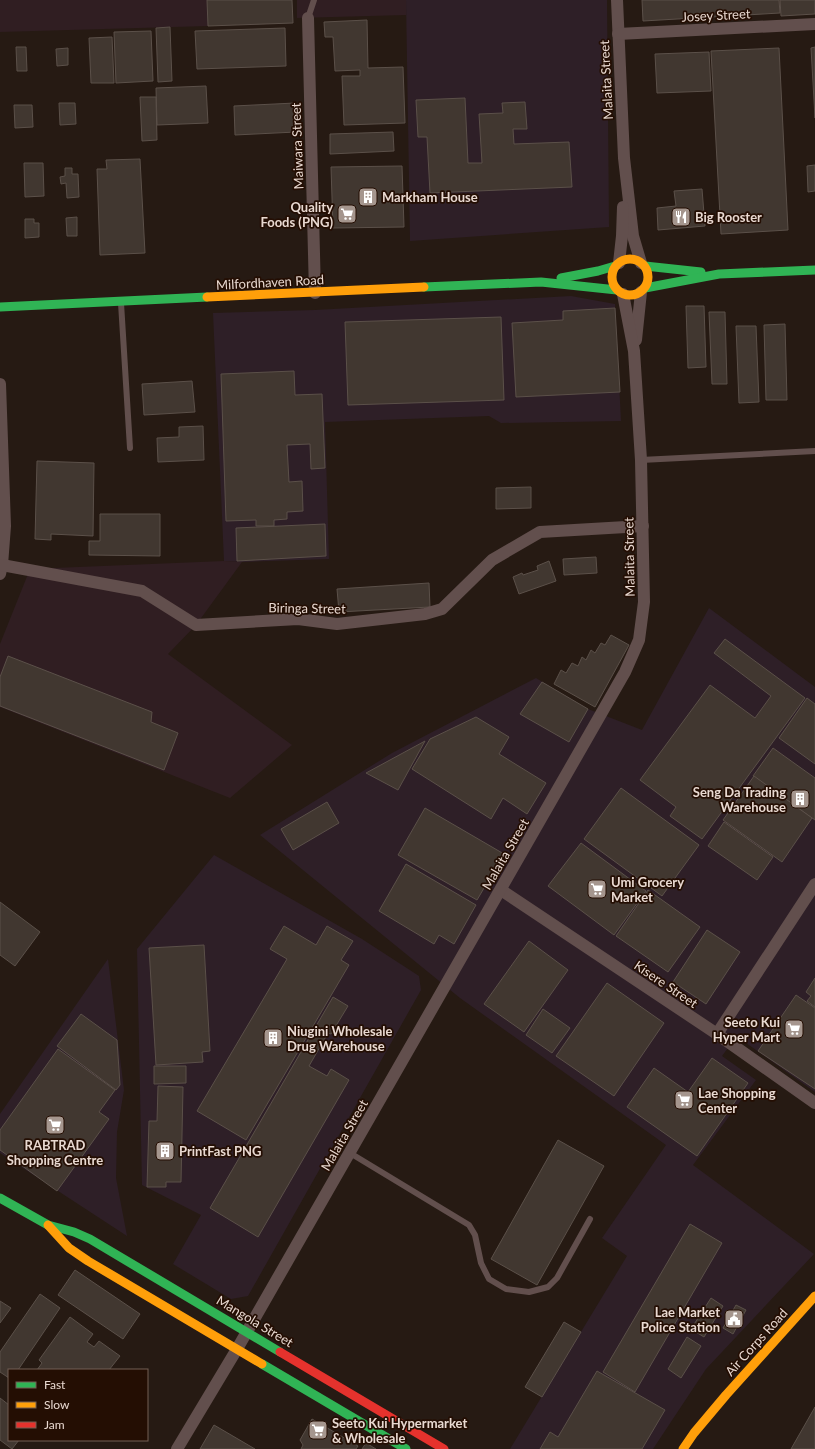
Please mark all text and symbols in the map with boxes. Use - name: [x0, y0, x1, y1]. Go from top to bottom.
- street label: Josey Street: [681, 5, 751, 25]
- street label: Malaita Street: [596, 39, 616, 120]
- street label: Maiwara Street: [287, 102, 307, 190]
- building icon: Markham House: [357, 186, 379, 208]
- place label: Markham House: [382, 189, 478, 205]
- place label: Quality Foods (PNG): [260, 199, 333, 230]
- supermarket icon: Quality Foods (PNG): [336, 203, 358, 225]
- restaurant icon: Big Rooster: [670, 206, 692, 228]
- place label: Big Rooster: [695, 209, 762, 225]
- street label: Milfordhaven Road: [216, 271, 324, 293]
- street label: Malaita Street: [620, 517, 638, 597]
- street label: Biringa Street: [268, 599, 346, 617]
- place label: Seng Da Trading Warehouse: [693, 784, 786, 815]
- building icon: Seng Da Trading Warehouse: [789, 788, 811, 810]
- street label: Malaita Street: [478, 815, 532, 892]
- place label: Umi Grocery Market: [611, 874, 684, 905]
- supermarket icon: Umi Grocery Market: [586, 878, 608, 900]
- street label: Kisere Street: [631, 957, 701, 1011]
- place label: Seeto Kui Hyper Mart: [713, 1014, 780, 1045]
- supermarket icon: Seeto Kui Hyper Mart: [783, 1018, 805, 1040]
- place label: Niugini Wholesale Drug Warehouse: [287, 1023, 393, 1054]
- building icon: Niugini Wholesale Drug Warehouse: [262, 1027, 284, 1049]
- place label: Lae Shopping Center: [698, 1085, 776, 1116]
- supermarket icon: Lae Shopping Center: [673, 1089, 695, 1111]
- street label: Malaita Street: [317, 1096, 371, 1173]
- supermarket icon: RABTRAD Shopping Centre: [44, 1114, 66, 1136]
- place label: RABTRAD Shopping Centre: [7, 1137, 103, 1168]
- building icon: PrintFast PNG: [154, 1140, 176, 1162]
- place label: PrintFast PNG: [179, 1143, 261, 1159]
- street label: Mangola Street: [214, 1292, 297, 1350]
- place label: Lae Market Police Station: [641, 1304, 720, 1335]
- street label: Air Corps Road: [721, 1305, 791, 1379]
- public building icon: Lae Market Police Station: [723, 1308, 745, 1330]
- legend: [8, 1369, 148, 1441]
- text: Fast: [44, 1377, 66, 1392]
- text: Slow: [44, 1397, 70, 1412]
- place label: Seeto Kui Hypermarket & Wholesale: [332, 1415, 467, 1446]
- text: Jam: [44, 1417, 65, 1432]
- supermarket icon: Seeto Kui Hypermarket & Wholesale: [307, 1419, 329, 1441]

